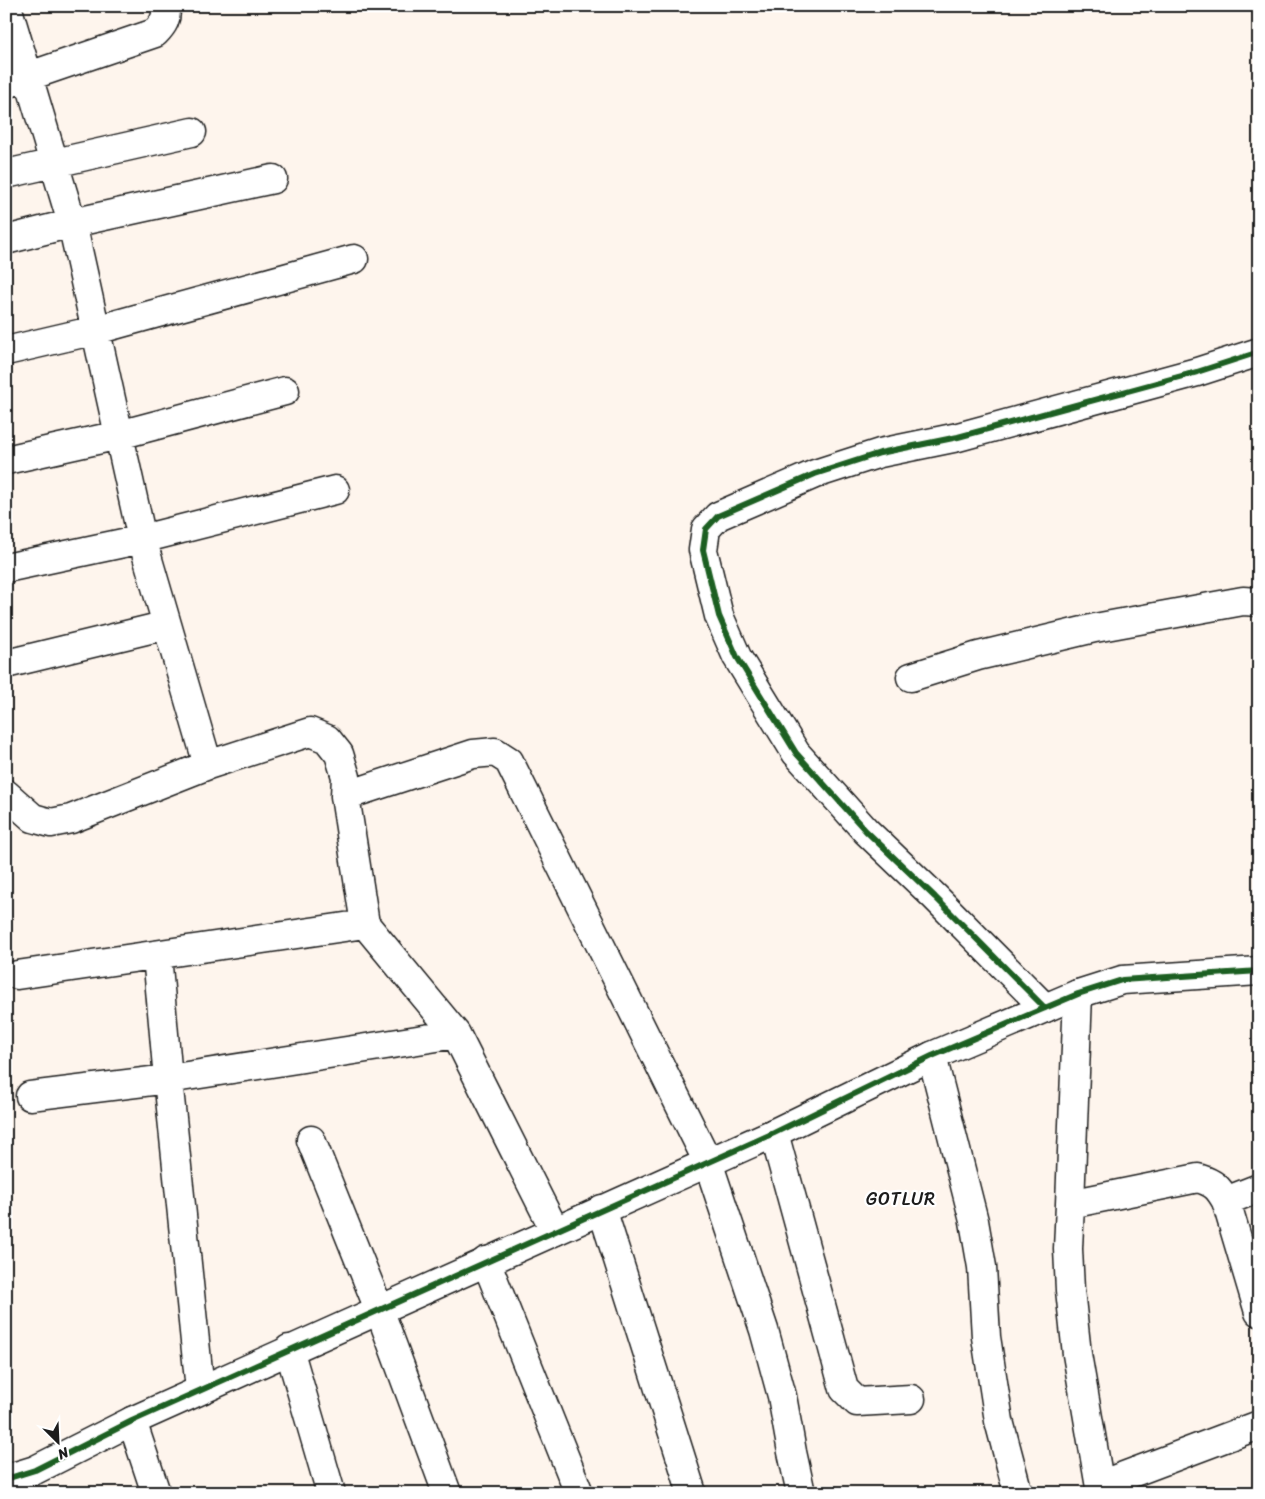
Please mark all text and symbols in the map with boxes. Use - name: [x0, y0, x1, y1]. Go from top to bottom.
- district label: GOTLUR: [866, 1183, 936, 1215]
- north arrow: [32, 1416, 82, 1466]
- text: N: [53, 1440, 74, 1467]

